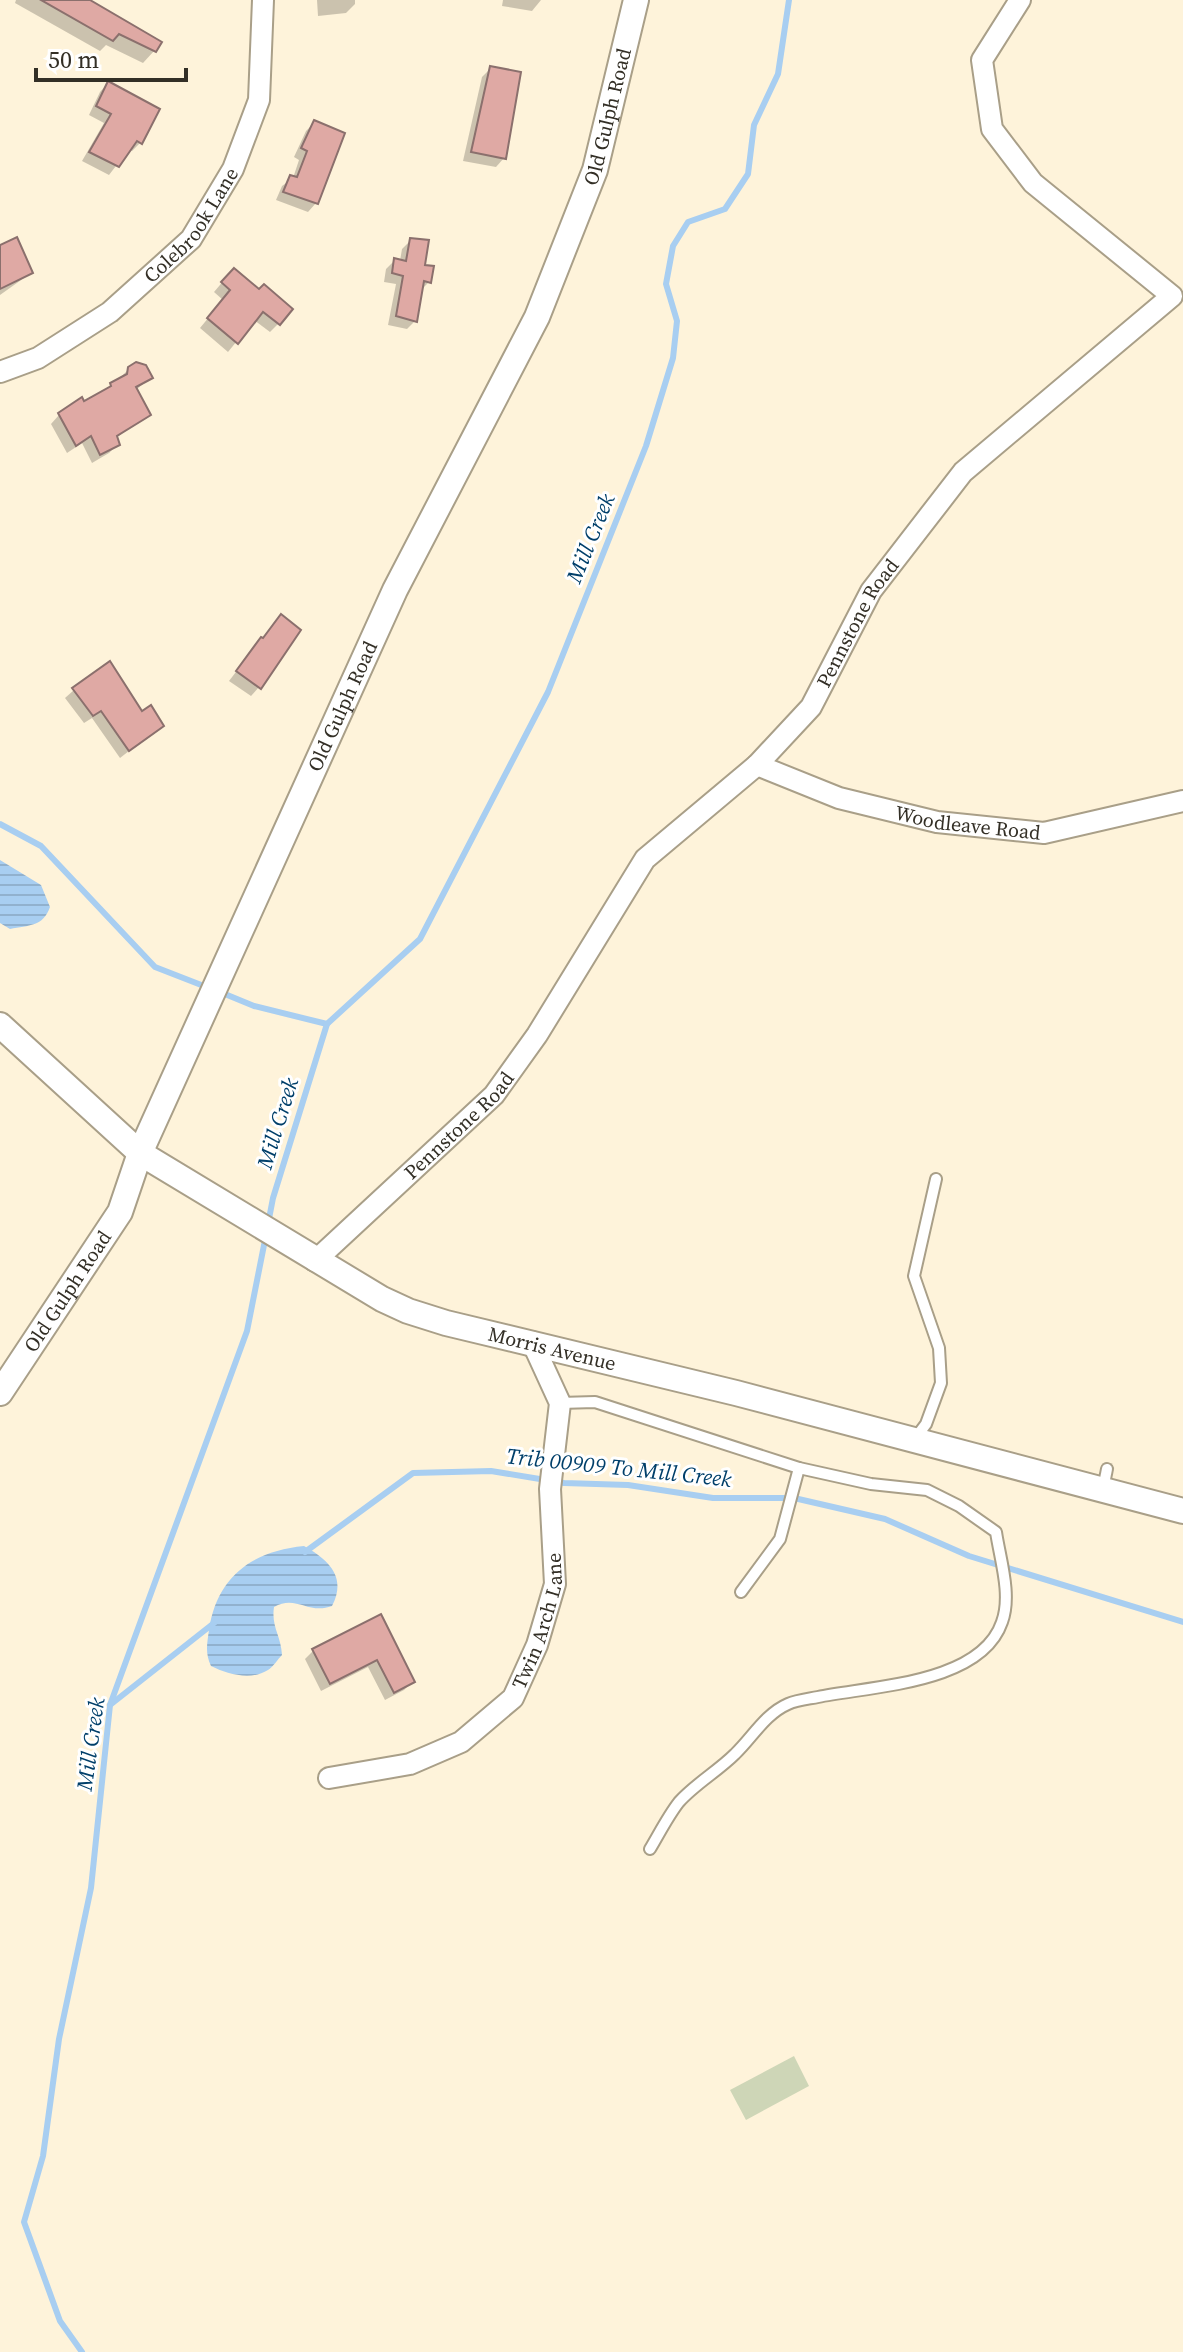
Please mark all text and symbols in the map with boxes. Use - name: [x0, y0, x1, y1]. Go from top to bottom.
- scale bar: [36, 32, 186, 82]
- text: 50 m: [48, 43, 99, 76]
- street label: Old Gulph Road: [576, 45, 638, 190]
- street label: Colebrook Lane: [137, 162, 245, 289]
- water label: Mill Creek: [558, 488, 622, 588]
- street label: Pennstone Road: [810, 552, 906, 692]
- street label: Old Gulph Road: [301, 636, 384, 776]
- street label: Woodleave Road: [892, 798, 1043, 847]
- street label: Pennstone Road: [398, 1065, 521, 1186]
- water label: Mill Creek: [249, 1073, 305, 1173]
- street label: Old Gulph Road: [17, 1224, 118, 1358]
- street label: Morris Avenue: [485, 1320, 619, 1378]
- water label: Trib 00909 To Mill Creek: [505, 1440, 734, 1494]
- street label: Twin Arch Lane: [505, 1552, 569, 1693]
- water label: Mill Creek: [68, 1695, 111, 1793]

